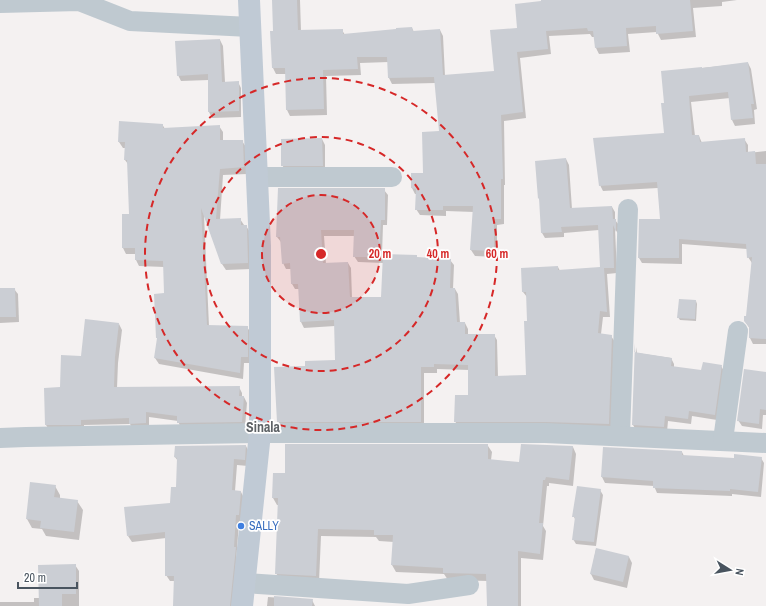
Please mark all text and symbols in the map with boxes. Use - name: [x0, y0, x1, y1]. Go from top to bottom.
- text: 20 m: [369, 246, 391, 262]
- text: 40 m: [427, 246, 449, 262]
- text: 60 m: [486, 246, 508, 262]
- centre of rings: [314, 247, 328, 261]
- district label: Sinala: [246, 418, 281, 436]
- place label: SALLY: [249, 518, 279, 534]
- marker: SALLY: [236, 521, 246, 531]
- north arrow: [710, 550, 750, 590]
- scale bar: [18, 564, 77, 590]
- text: N: [732, 567, 747, 576]
- text: 20 m: [24, 570, 46, 586]

